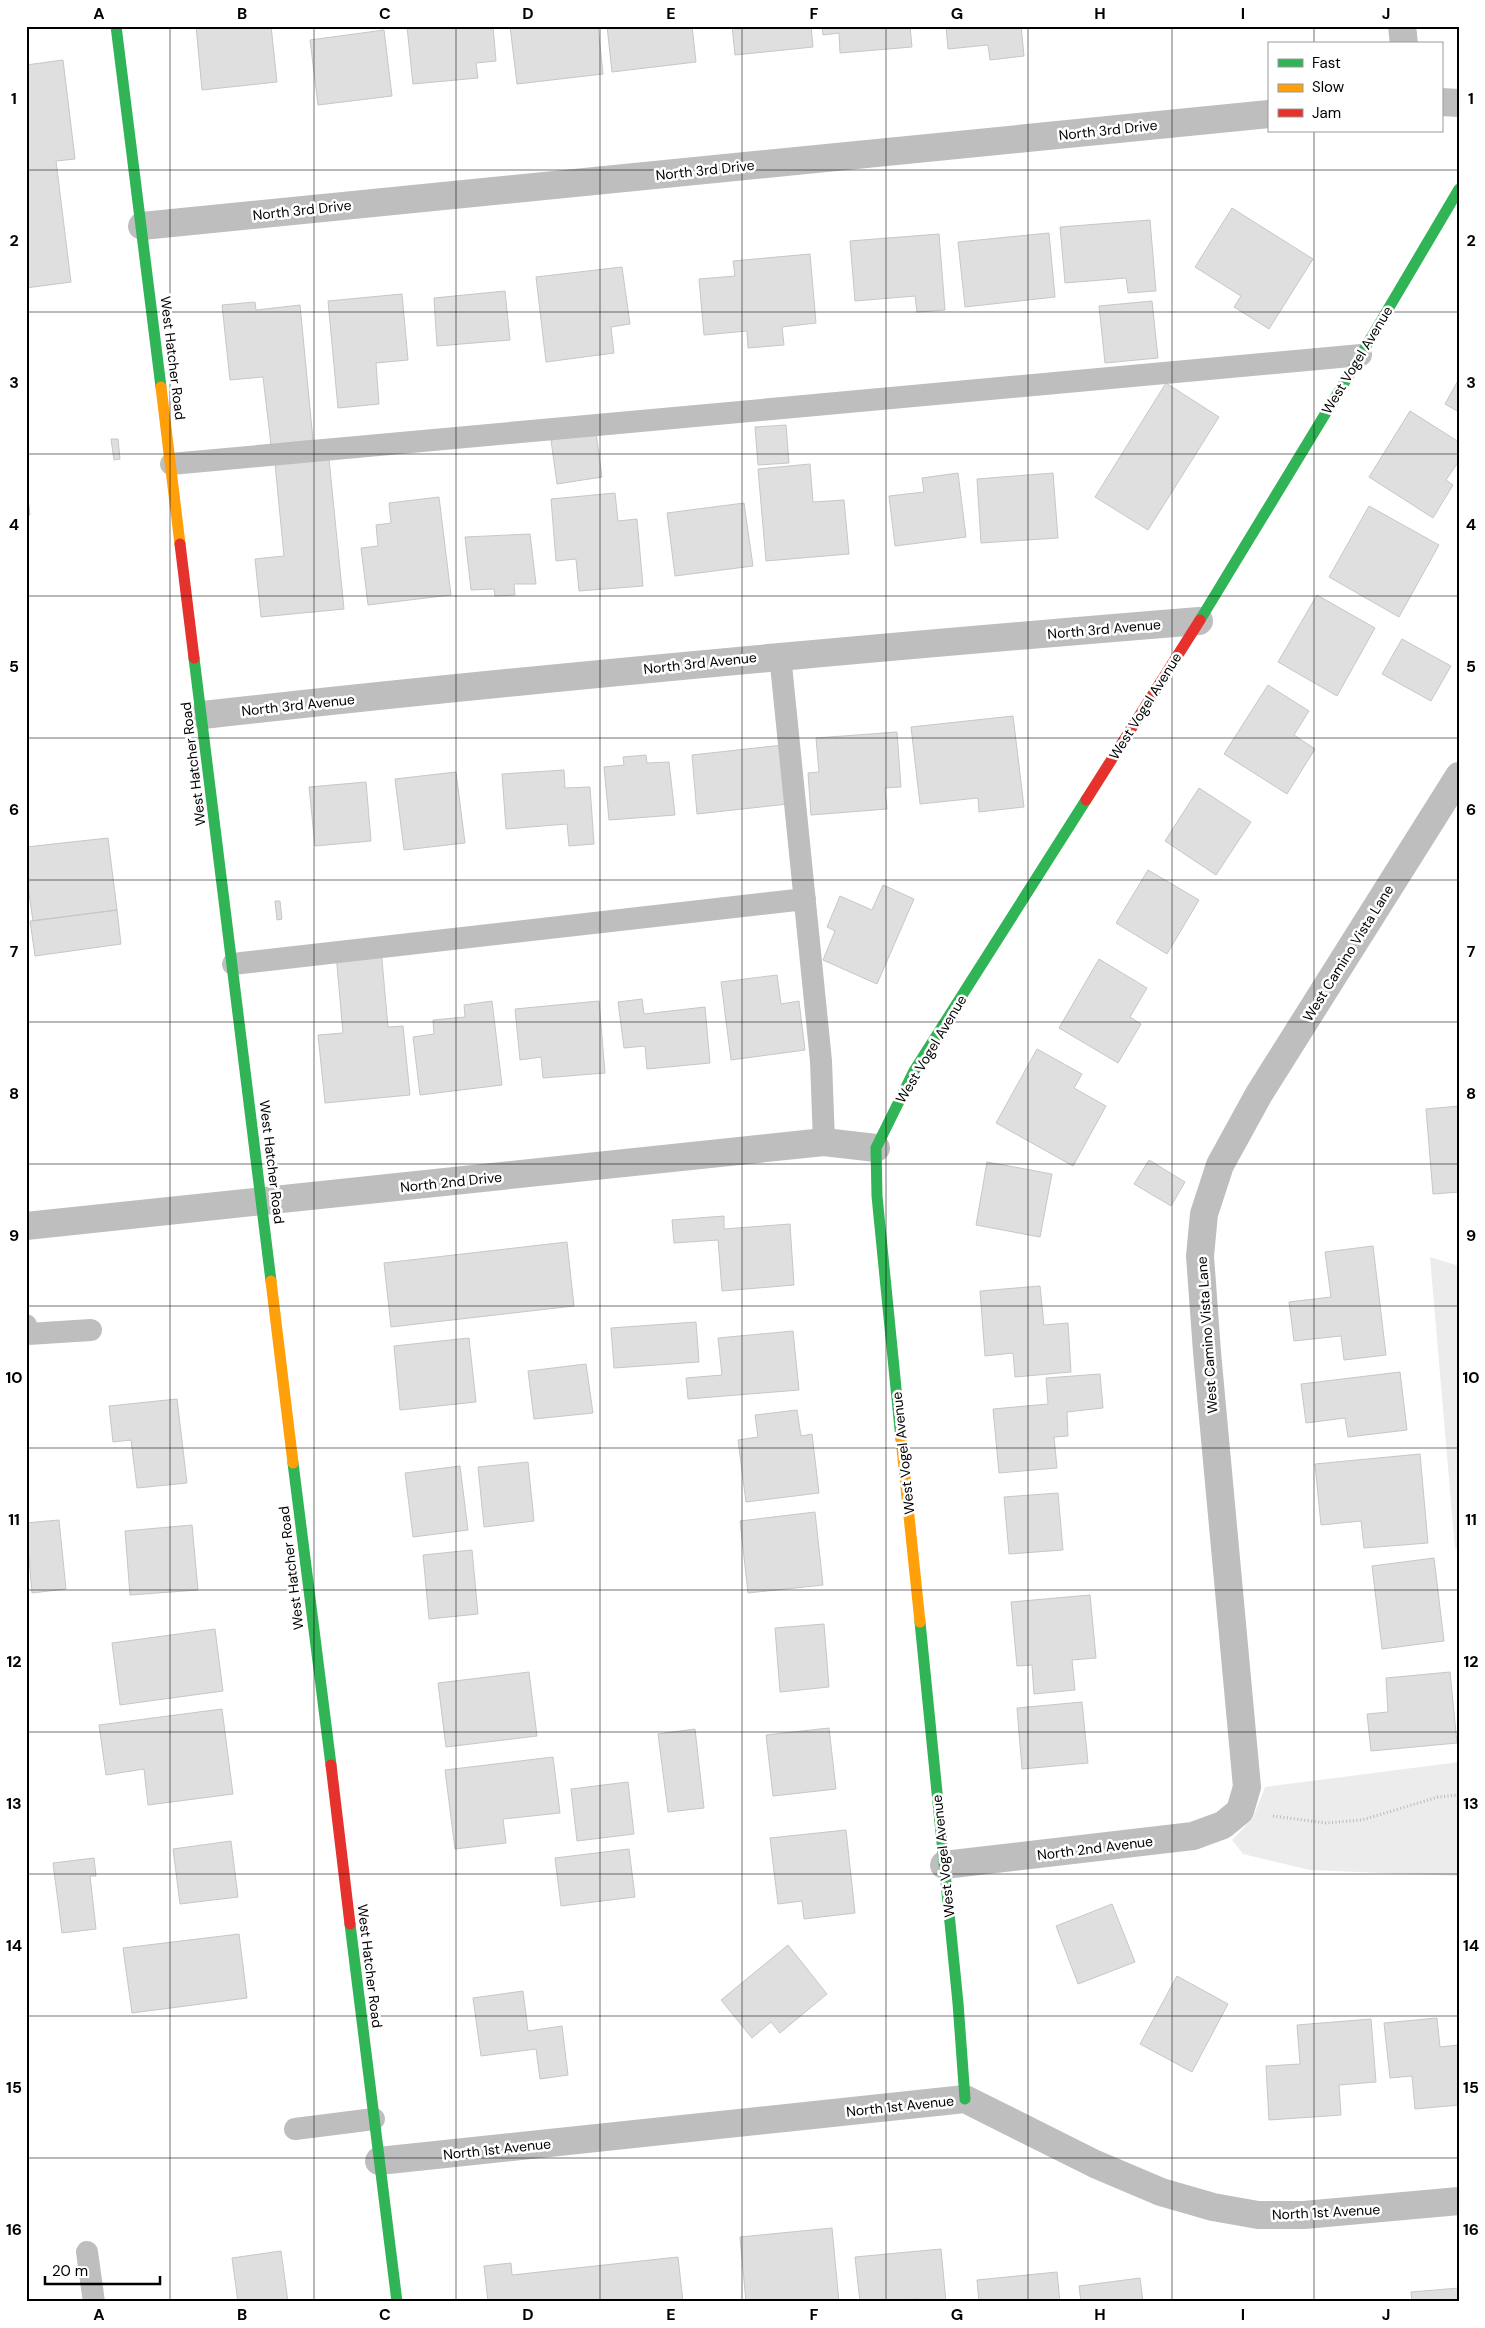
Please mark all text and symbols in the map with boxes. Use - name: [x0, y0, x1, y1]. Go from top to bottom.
- text: A: [93, 3, 105, 24]
- text: B: [237, 3, 247, 24]
- text: C: [379, 3, 391, 24]
- text: D: [522, 3, 534, 24]
- text: E: [666, 3, 676, 24]
- text: F: [810, 3, 819, 24]
- text: G: [951, 3, 963, 24]
- text: H: [1094, 3, 1106, 24]
- text: I: [1241, 3, 1245, 24]
- text: J: [1382, 3, 1390, 24]
- legend: [1268, 42, 1442, 132]
- text: Fast: [1312, 53, 1341, 73]
- text: Slow: [1312, 77, 1345, 97]
- text: 1: [11, 88, 17, 109]
- text: 1: [1468, 88, 1474, 109]
- text: Jam: [1312, 103, 1341, 123]
- street label: North 3rd Drive: [1058, 116, 1158, 144]
- street label: North 3rd Drive: [655, 156, 755, 184]
- street label: North 3rd Drive: [252, 196, 352, 224]
- text: 2: [9, 230, 19, 251]
- text: 2: [1466, 230, 1476, 251]
- street label: West Hatcher Road: [156, 295, 190, 421]
- street label: West Vogel Avenue: [1318, 303, 1396, 417]
- text: 3: [9, 372, 19, 393]
- text: 3: [1466, 372, 1476, 393]
- text: 4: [9, 514, 19, 535]
- text: 4: [1466, 514, 1476, 535]
- street label: North 3rd Avenue: [1047, 615, 1161, 643]
- street label: North 3rd Avenue: [643, 648, 758, 678]
- street label: West Vogel Avenue: [1105, 649, 1185, 763]
- text: 5: [9, 656, 19, 677]
- text: 5: [1466, 656, 1476, 677]
- street label: North 3rd Avenue: [241, 690, 356, 720]
- street label: West Hatcher Road: [176, 701, 210, 827]
- text: 6: [9, 799, 19, 820]
- text: 6: [1466, 799, 1476, 820]
- street label: West Camino Vista Lane: [1299, 881, 1397, 1025]
- text: 7: [10, 941, 19, 962]
- text: 7: [1467, 941, 1476, 962]
- street label: West Vogel Avenue: [892, 992, 970, 1106]
- text: 8: [9, 1083, 19, 1104]
- text: 8: [1466, 1083, 1476, 1104]
- street label: West Hatcher Road: [255, 1099, 289, 1225]
- street label: North 2nd Drive: [399, 1168, 503, 1196]
- text: 9: [9, 1225, 19, 1246]
- text: 9: [1466, 1225, 1476, 1246]
- street label: West Camino Vista Lane: [1193, 1256, 1221, 1414]
- text: 10: [5, 1367, 23, 1388]
- text: 10: [1462, 1367, 1480, 1388]
- street label: West Vogel Avenue: [888, 1391, 918, 1515]
- street label: West Hatcher Road: [274, 1505, 308, 1631]
- text: 11: [8, 1509, 20, 1530]
- text: 11: [1465, 1509, 1477, 1530]
- text: 12: [6, 1651, 22, 1672]
- text: 12: [1463, 1651, 1479, 1672]
- text: 13: [6, 1793, 22, 1814]
- text: 13: [1463, 1793, 1479, 1814]
- street label: West Vogel Avenue: [928, 1794, 958, 1918]
- street label: North 2nd Avenue: [1036, 1832, 1154, 1864]
- street label: West Hatcher Road: [353, 1903, 387, 2029]
- text: 14: [6, 1935, 22, 1956]
- text: 14: [1463, 1935, 1479, 1956]
- text: 15: [6, 2077, 22, 2098]
- text: 15: [1463, 2077, 1479, 2098]
- street label: North 1st Avenue: [845, 2091, 955, 2121]
- street label: North 1st Avenue: [442, 2134, 552, 2164]
- street label: North 1st Avenue: [1271, 2200, 1381, 2224]
- text: 16: [6, 2219, 22, 2240]
- text: 16: [1463, 2219, 1479, 2240]
- scale bar: [45, 2253, 160, 2285]
- text: 20 m: [52, 2261, 88, 2281]
- text: A: [93, 2304, 105, 2325]
- text: B: [237, 2304, 247, 2325]
- text: C: [379, 2304, 391, 2325]
- text: D: [522, 2304, 534, 2325]
- text: E: [666, 2304, 676, 2325]
- text: F: [810, 2304, 819, 2325]
- text: G: [951, 2304, 963, 2325]
- text: H: [1094, 2304, 1106, 2325]
- text: I: [1241, 2304, 1245, 2325]
- text: J: [1382, 2304, 1390, 2325]

